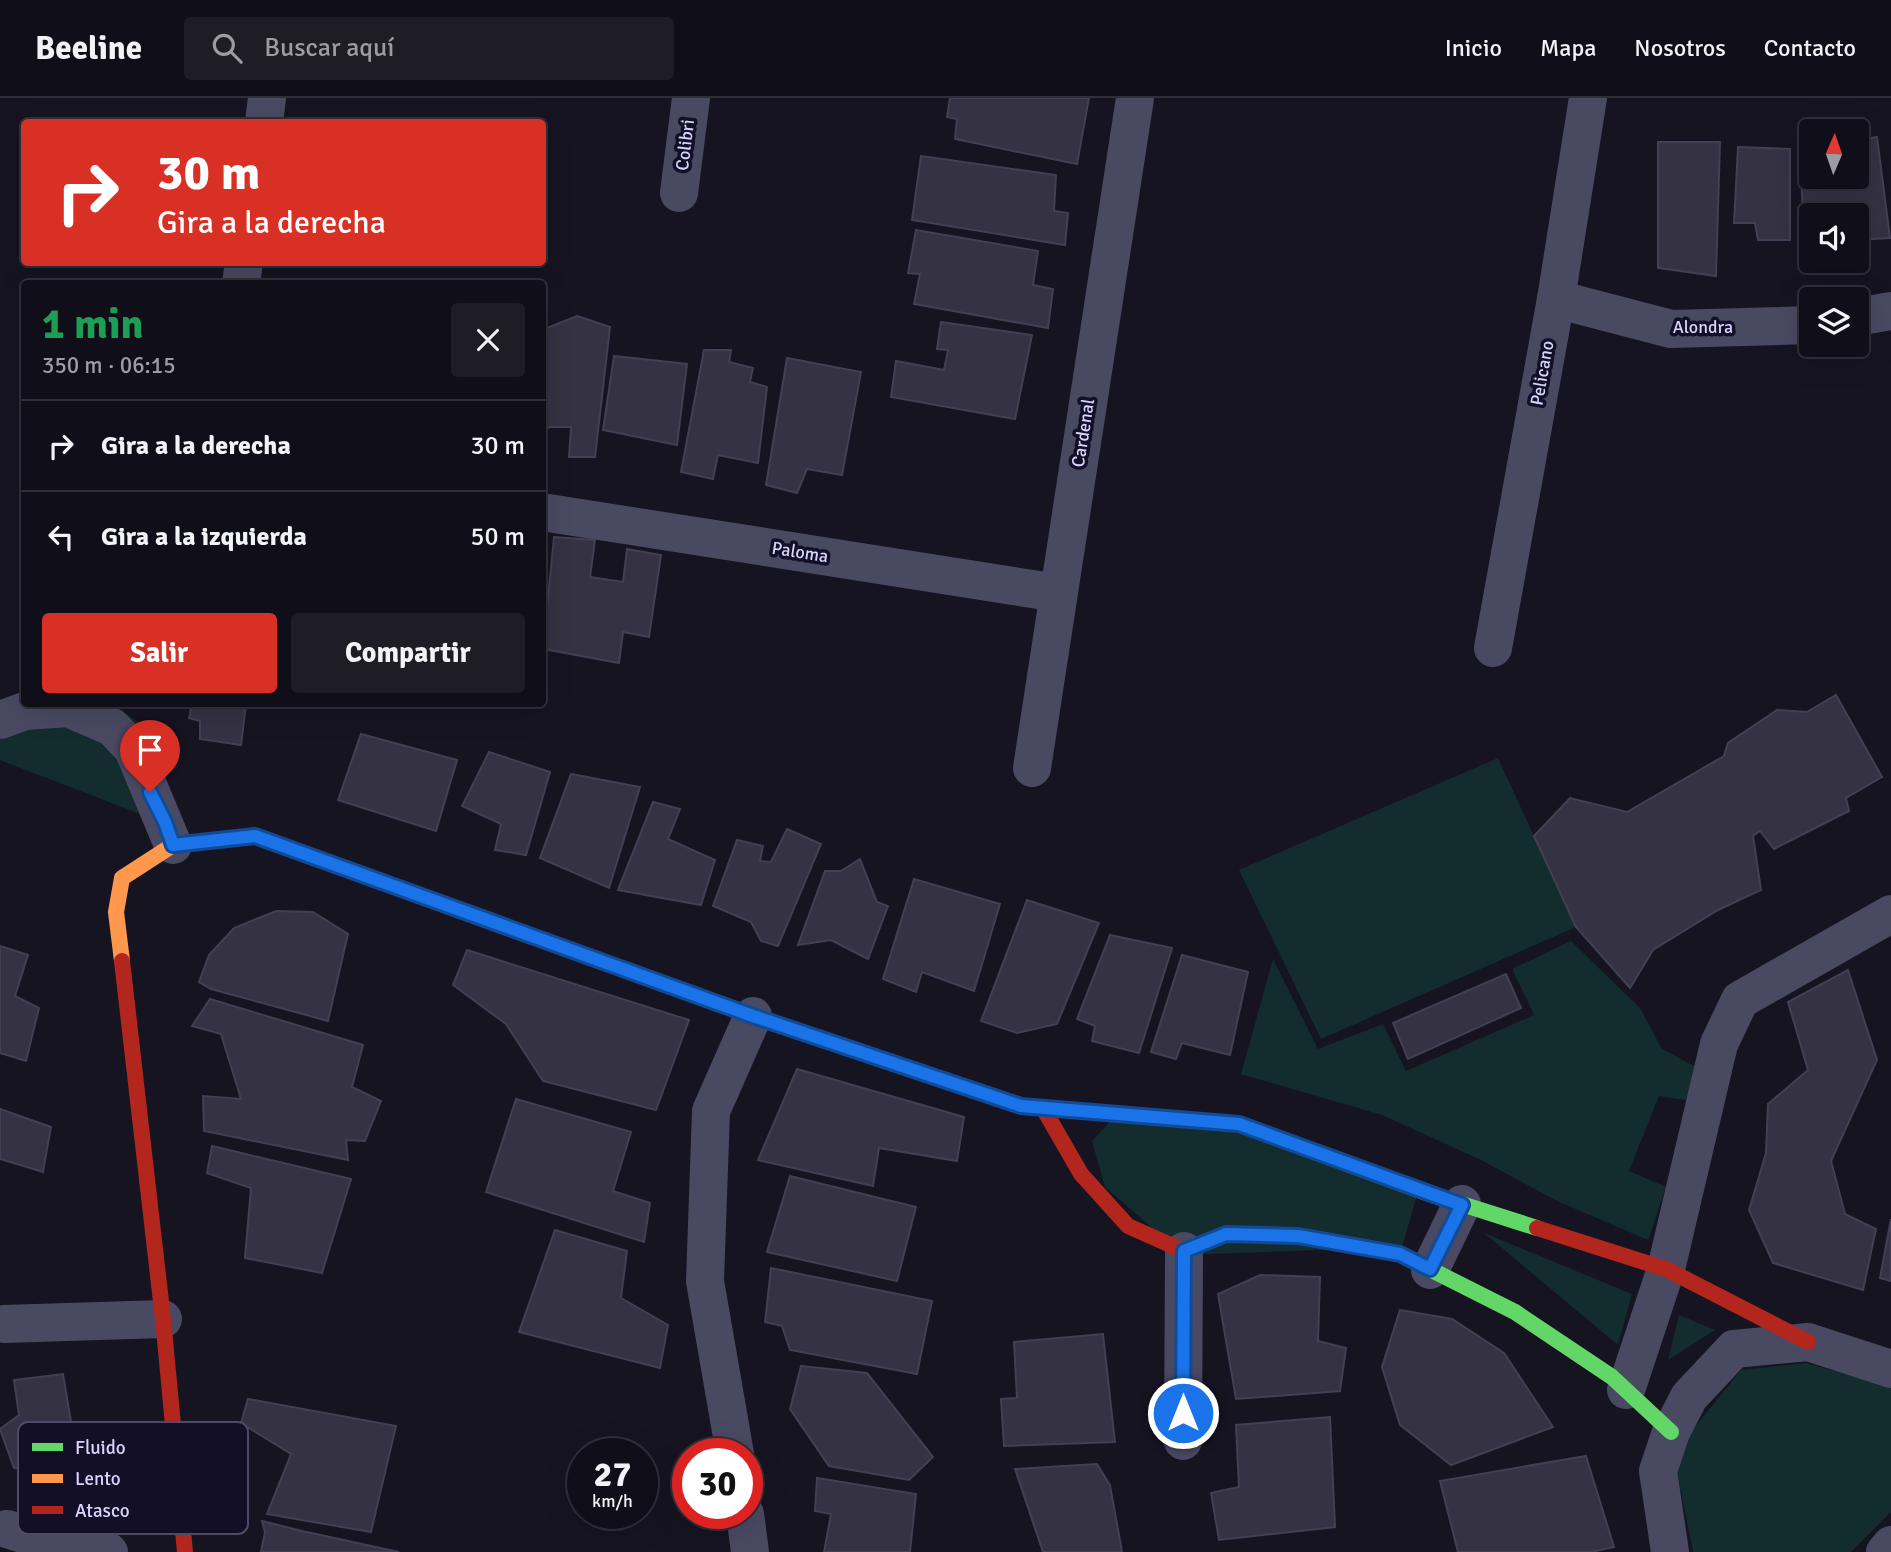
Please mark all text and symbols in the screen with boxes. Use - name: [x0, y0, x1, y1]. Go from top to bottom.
- search box: [184, 17, 674, 80]
- text: Beeline: [35, 28, 142, 69]
- icon: search: [208, 29, 246, 67]
- text: Buscar aquí: [264, 32, 394, 64]
- text: Inicio: [1445, 33, 1502, 63]
- text: Mapa: [1540, 33, 1596, 63]
- text: Nosotros: [1634, 33, 1726, 63]
- text: Contacto: [1764, 33, 1856, 63]
- street label: Colibri: [671, 118, 699, 172]
- north arrow: [1799, 119, 1869, 189]
- map controls: [1799, 119, 1869, 357]
- text: 30 m: [157, 143, 260, 203]
- icon: right: [42, 147, 133, 238]
- text: Gira a la derecha: [157, 203, 386, 242]
- button: sound: [1799, 203, 1869, 273]
- button: layers: [1799, 287, 1869, 357]
- text: 1 min: [42, 299, 143, 350]
- button: close: [451, 303, 525, 377]
- street label: Alondra: [1673, 316, 1733, 338]
- street label: Pelicano: [1525, 339, 1559, 407]
- text: 350 m · 06:15: [42, 351, 176, 380]
- street label: Cardenal: [1067, 397, 1099, 469]
- icon: right: [42, 427, 80, 465]
- text: Gira a la derecha: [101, 430, 291, 462]
- text: 30 m: [470, 430, 525, 462]
- icon: left: [42, 518, 80, 556]
- text: Gira a la izquierda: [101, 521, 307, 553]
- text: 50 m: [470, 521, 525, 553]
- street label: Paloma: [770, 537, 830, 567]
- button: Salir: [42, 613, 277, 693]
- button: Compartir: [291, 613, 525, 693]
- pin: [120, 720, 180, 792]
- icon: arrive: [131, 731, 169, 769]
- position arrow: [1146, 1376, 1220, 1450]
- legend: [18, 1422, 248, 1534]
- text: Fluido: [75, 1436, 126, 1460]
- speed limit sign: 30: [672, 1438, 763, 1529]
- text: 27: [594, 1453, 631, 1496]
- text: Lento: [75, 1467, 121, 1491]
- text: km/h: [592, 1490, 633, 1512]
- text: Atasco: [75, 1499, 130, 1523]

